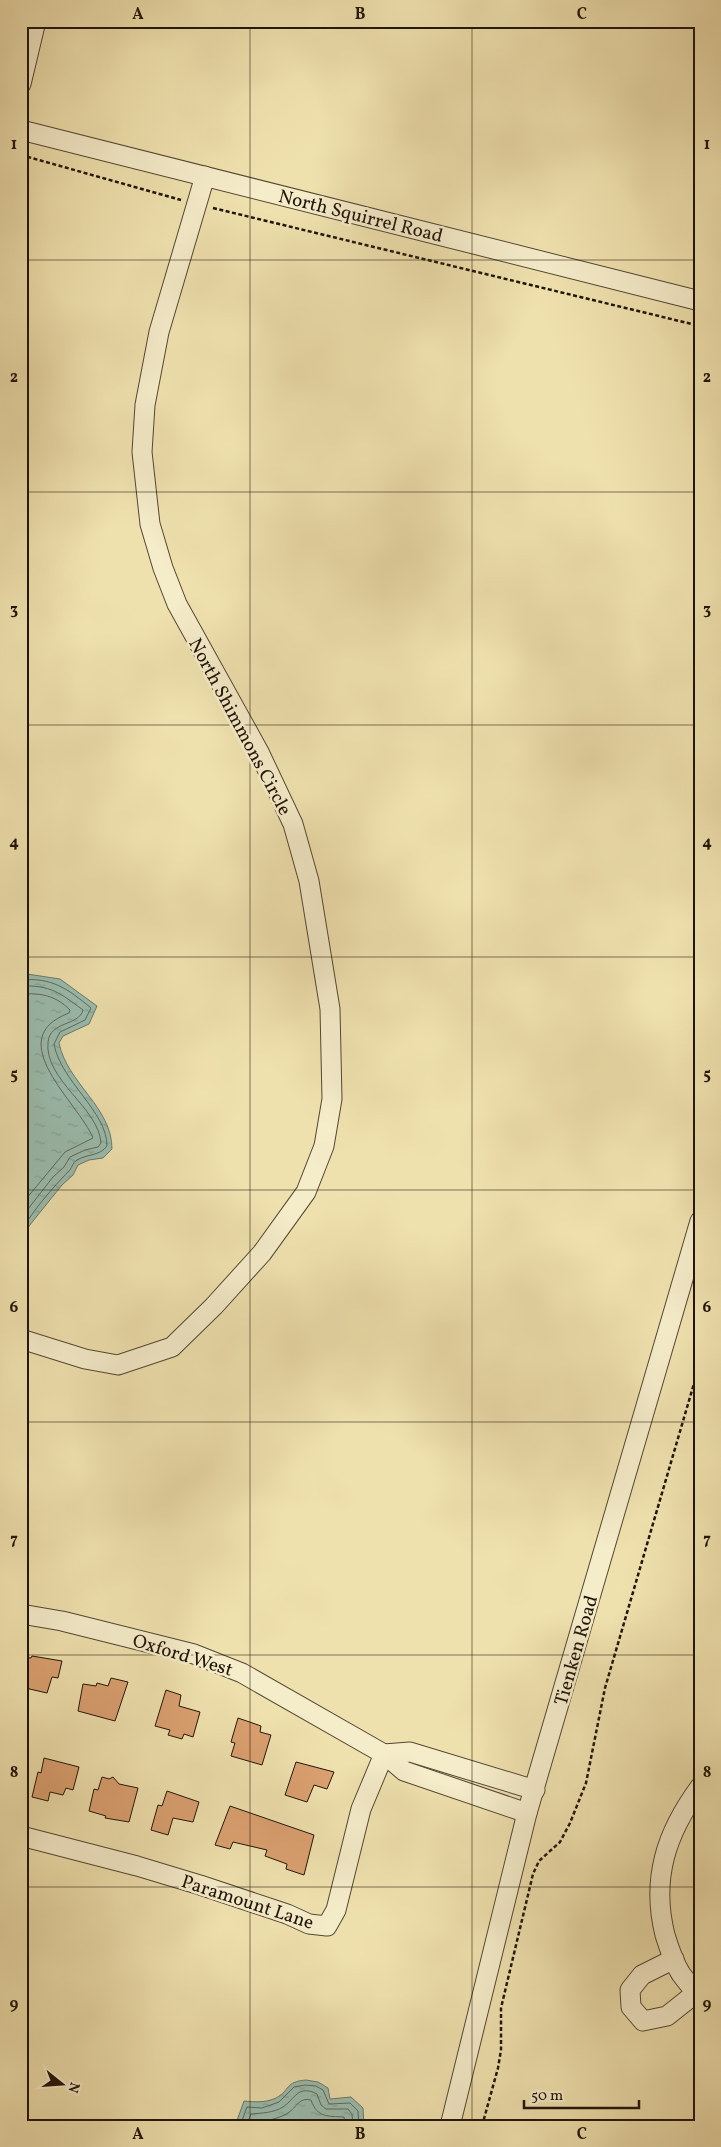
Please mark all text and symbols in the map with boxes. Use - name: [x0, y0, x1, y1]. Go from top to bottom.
- text: A: [132, 4, 144, 26]
- text: B: [355, 4, 366, 26]
- text: C: [577, 4, 587, 26]
- text: 1: [11, 134, 17, 156]
- text: 1: [704, 134, 710, 156]
- street label: North Squirrel Road: [276, 184, 445, 250]
- text: 2: [10, 367, 18, 389]
- text: 2: [703, 367, 711, 389]
- text: 3: [10, 599, 18, 621]
- text: 3: [703, 599, 711, 621]
- street label: North Shimmons Circle: [181, 634, 297, 820]
- text: 4: [9, 832, 19, 854]
- text: 4: [702, 832, 712, 854]
- text: 5: [10, 1064, 18, 1086]
- text: 5: [703, 1064, 711, 1086]
- text: 6: [10, 1297, 19, 1319]
- text: 6: [703, 1297, 712, 1319]
- text: 7: [10, 1529, 18, 1551]
- text: 7: [703, 1529, 711, 1551]
- street label: Tienken Road: [549, 1592, 605, 1709]
- street label: Oxford West: [129, 1628, 236, 1684]
- text: 8: [10, 1762, 18, 1784]
- text: 8: [703, 1762, 711, 1784]
- street label: Paramount Lane: [178, 1869, 317, 1937]
- text: 9: [10, 1994, 19, 2016]
- text: 9: [703, 1994, 712, 2016]
- north arrow: [38, 2060, 88, 2110]
- scale bar: [524, 2077, 638, 2109]
- text: N: [62, 2080, 84, 2095]
- text: 50 m: [531, 2086, 563, 2107]
- text: A: [132, 2124, 144, 2146]
- text: B: [355, 2124, 366, 2146]
- text: C: [577, 2124, 587, 2146]

